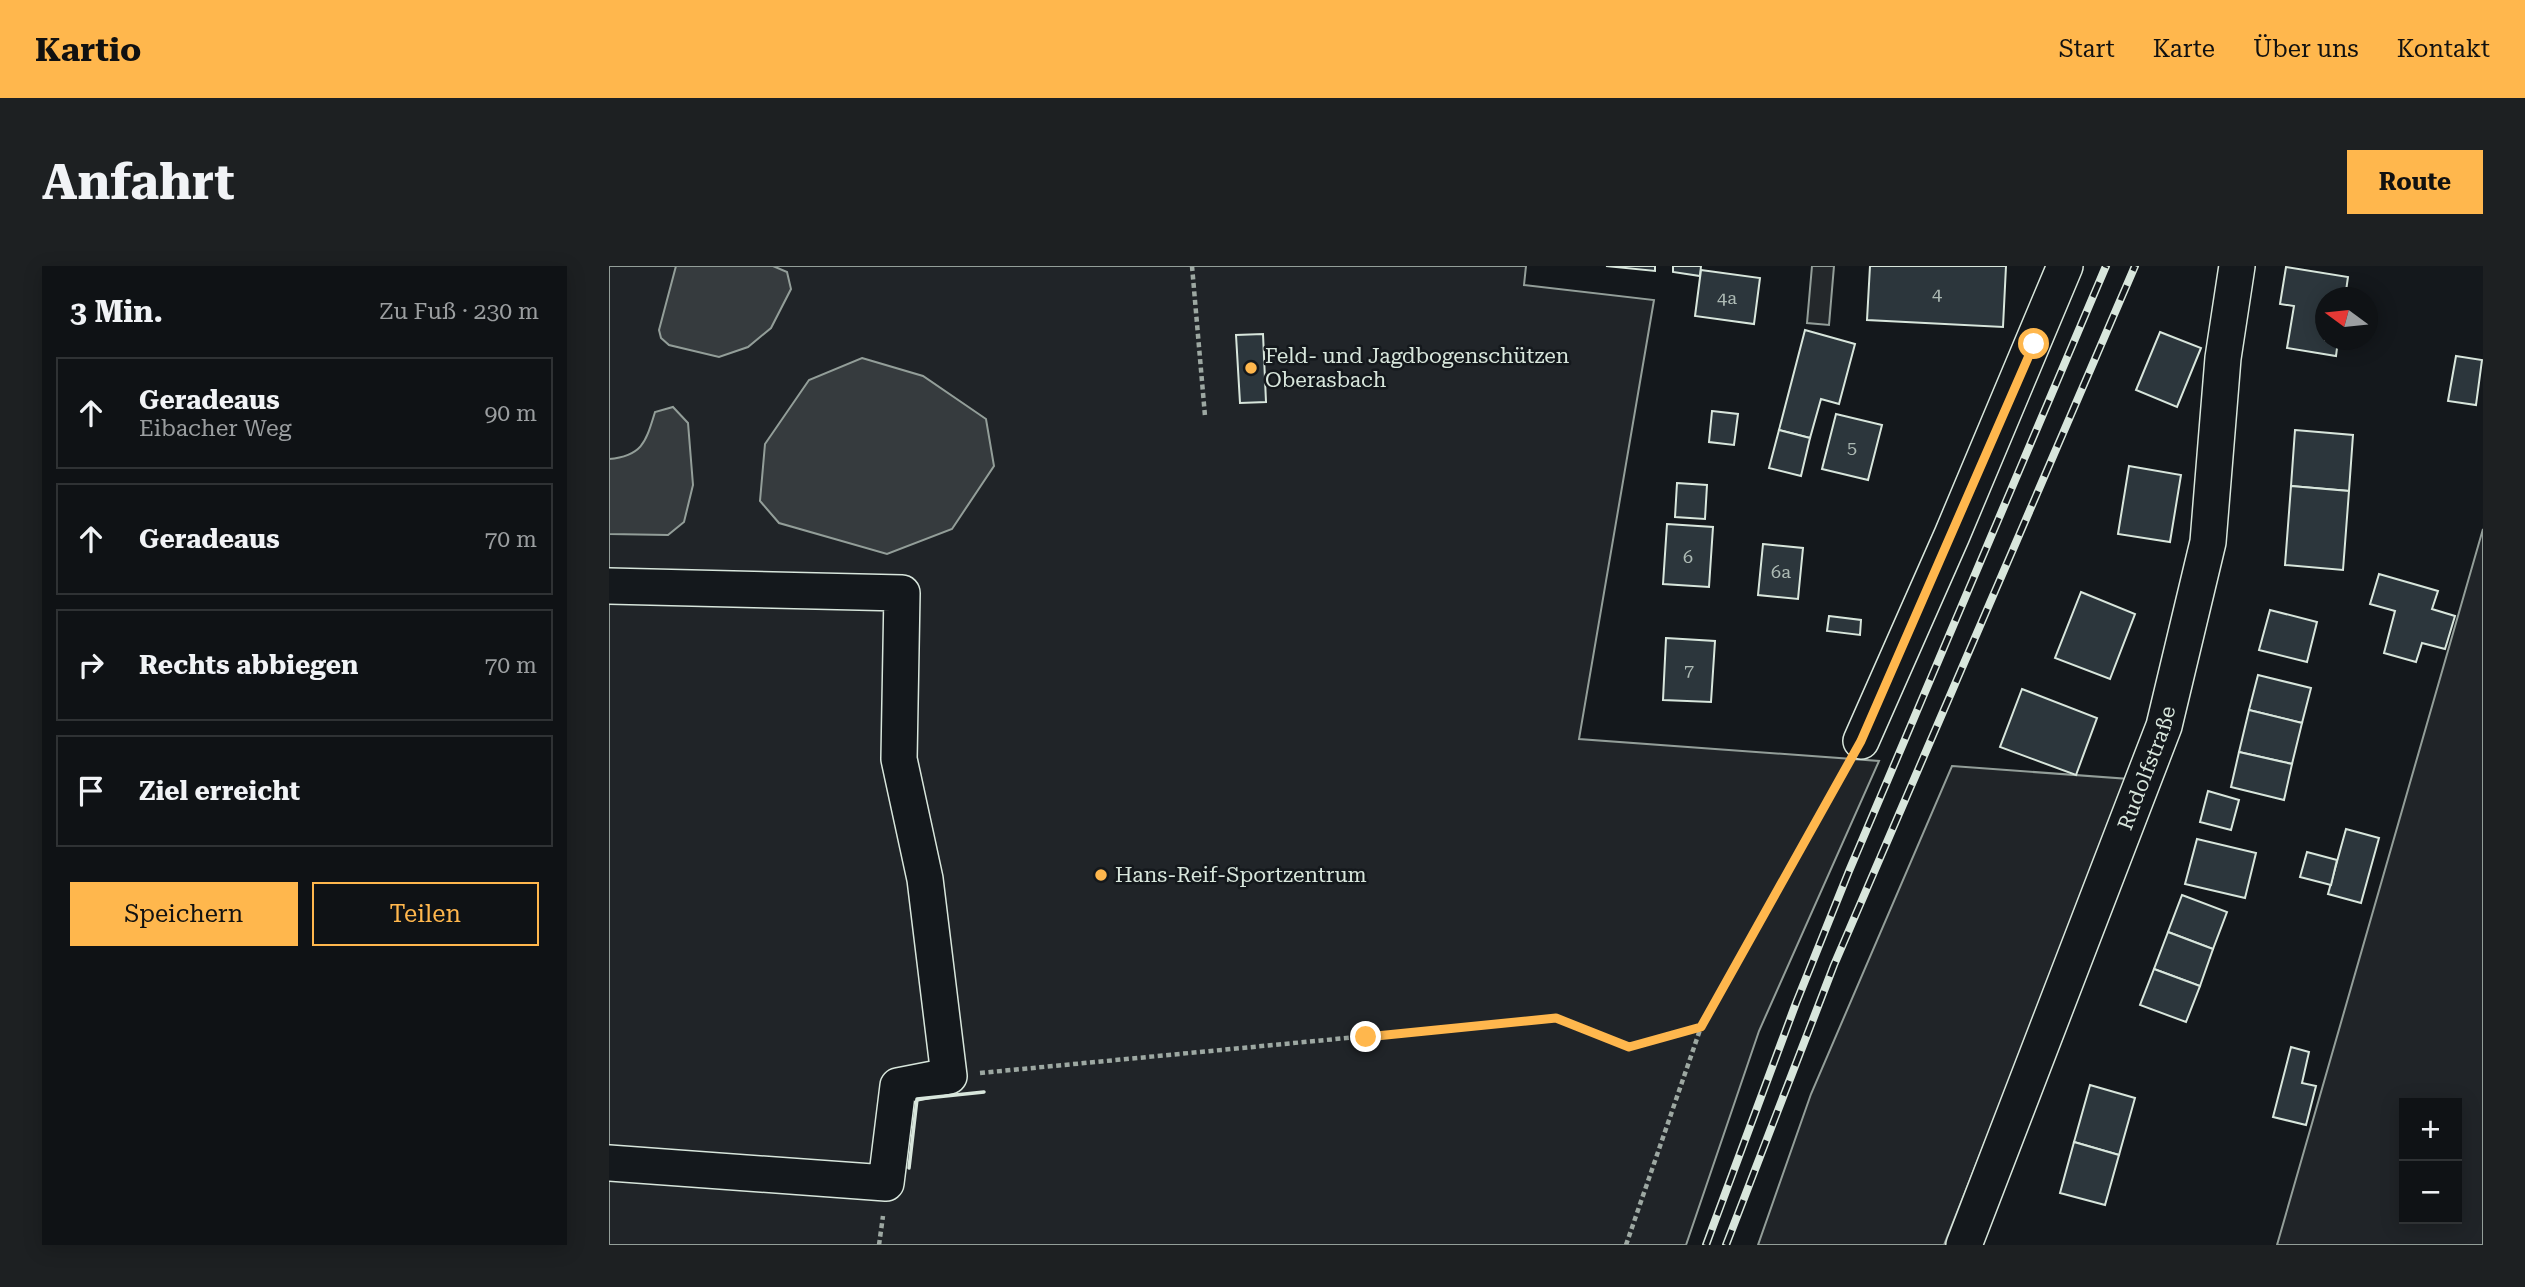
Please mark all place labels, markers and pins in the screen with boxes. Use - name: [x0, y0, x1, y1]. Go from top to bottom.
- place label: Feld- und Jagdbogenschützen Oberasbach: [1265, 344, 1570, 392]
- marker: Feld- und Jagdbogenschützen Oberasbach: [1243, 360, 1259, 376]
- place label: Hans-Reif-Sportzentrum: [1115, 863, 1367, 887]
- marker: Hans-Reif-Sportzentrum: [1093, 867, 1109, 883]

